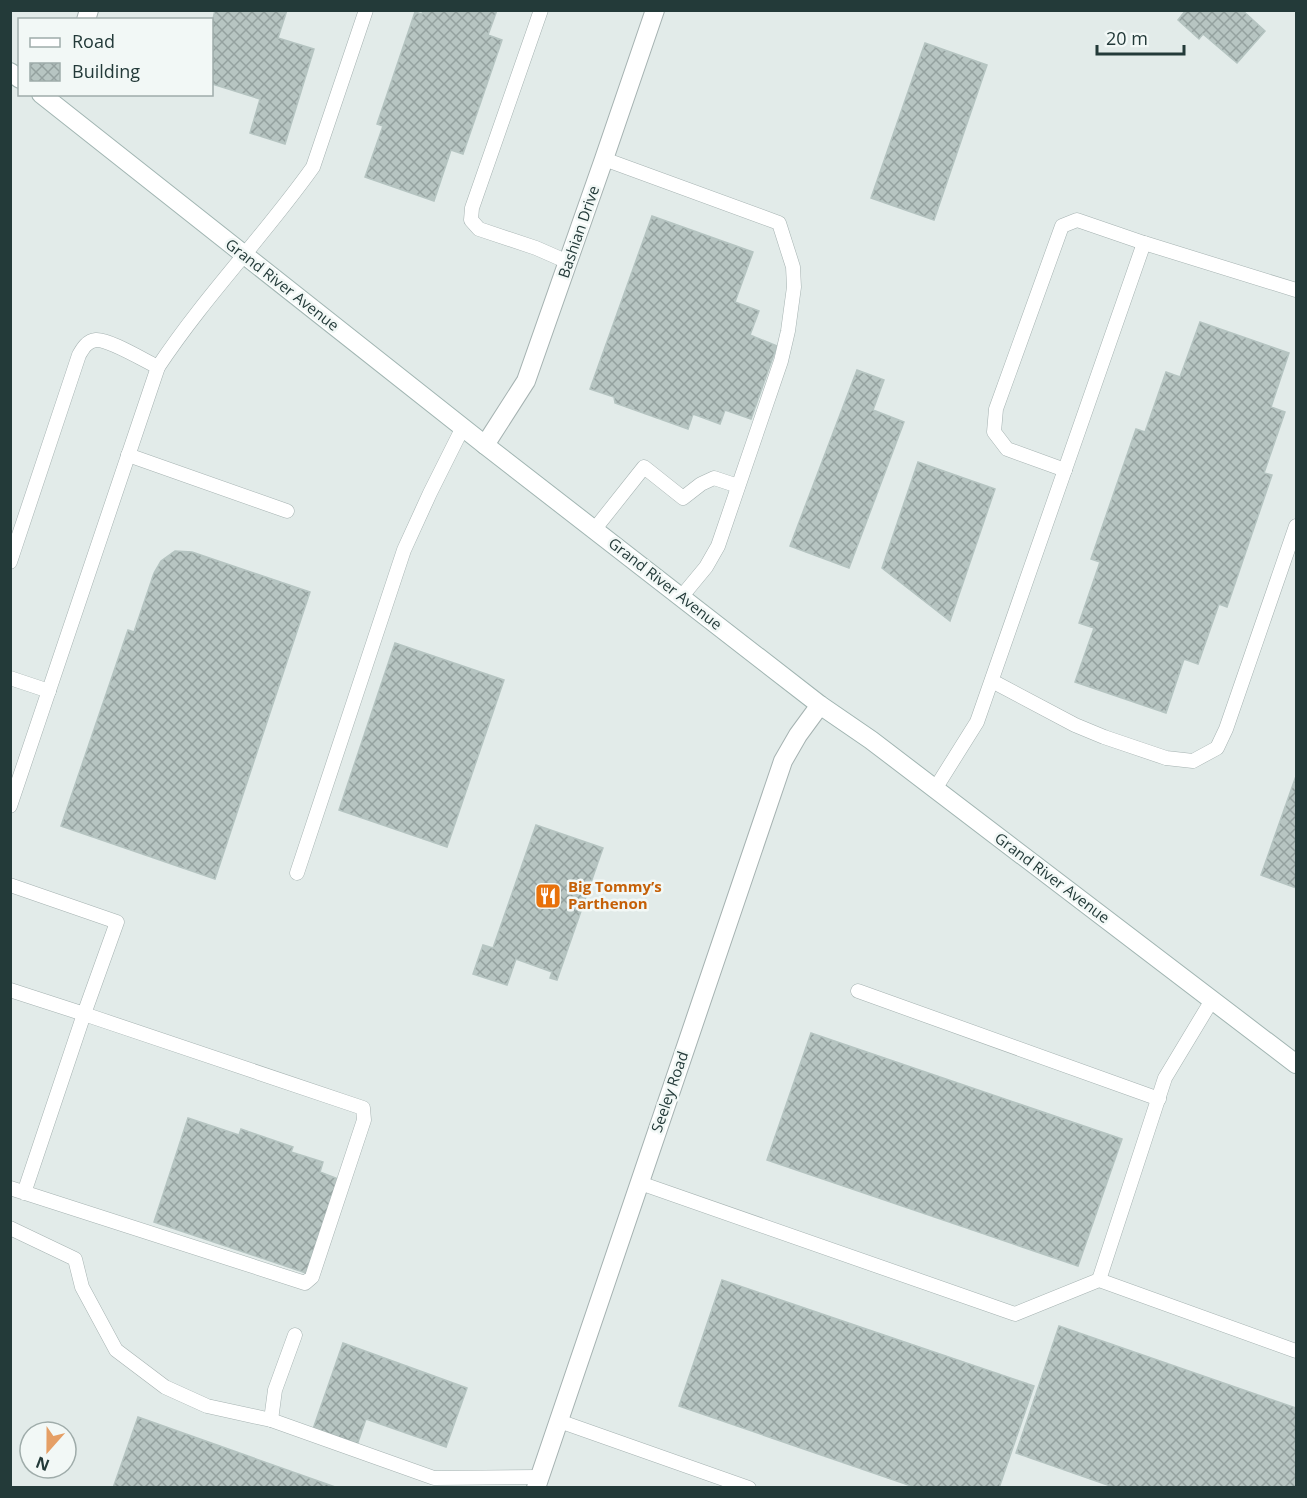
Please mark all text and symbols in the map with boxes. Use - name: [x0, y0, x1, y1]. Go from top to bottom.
- legend: [18, 18, 213, 96]
- scale bar: [1097, 18, 1184, 56]
- text: 20 m: [1106, 26, 1148, 50]
- text: Road: [72, 29, 115, 53]
- text: Building: [72, 59, 140, 83]
- street label: Bashian Drive: [553, 183, 603, 280]
- street label: Grand River Avenue: [222, 234, 343, 335]
- street label: Grand River Avenue: [605, 533, 726, 634]
- street label: Grand River Avenue: [991, 827, 1114, 927]
- place label: Big Tommy’s Parthenon: [568, 876, 662, 913]
- restaurant icon: Big Tommy’s Parthenon: [533, 881, 563, 911]
- street label: Seeley Road: [646, 1048, 692, 1135]
- north arrow: [18, 1420, 78, 1480]
- text: N: [33, 1451, 53, 1477]

